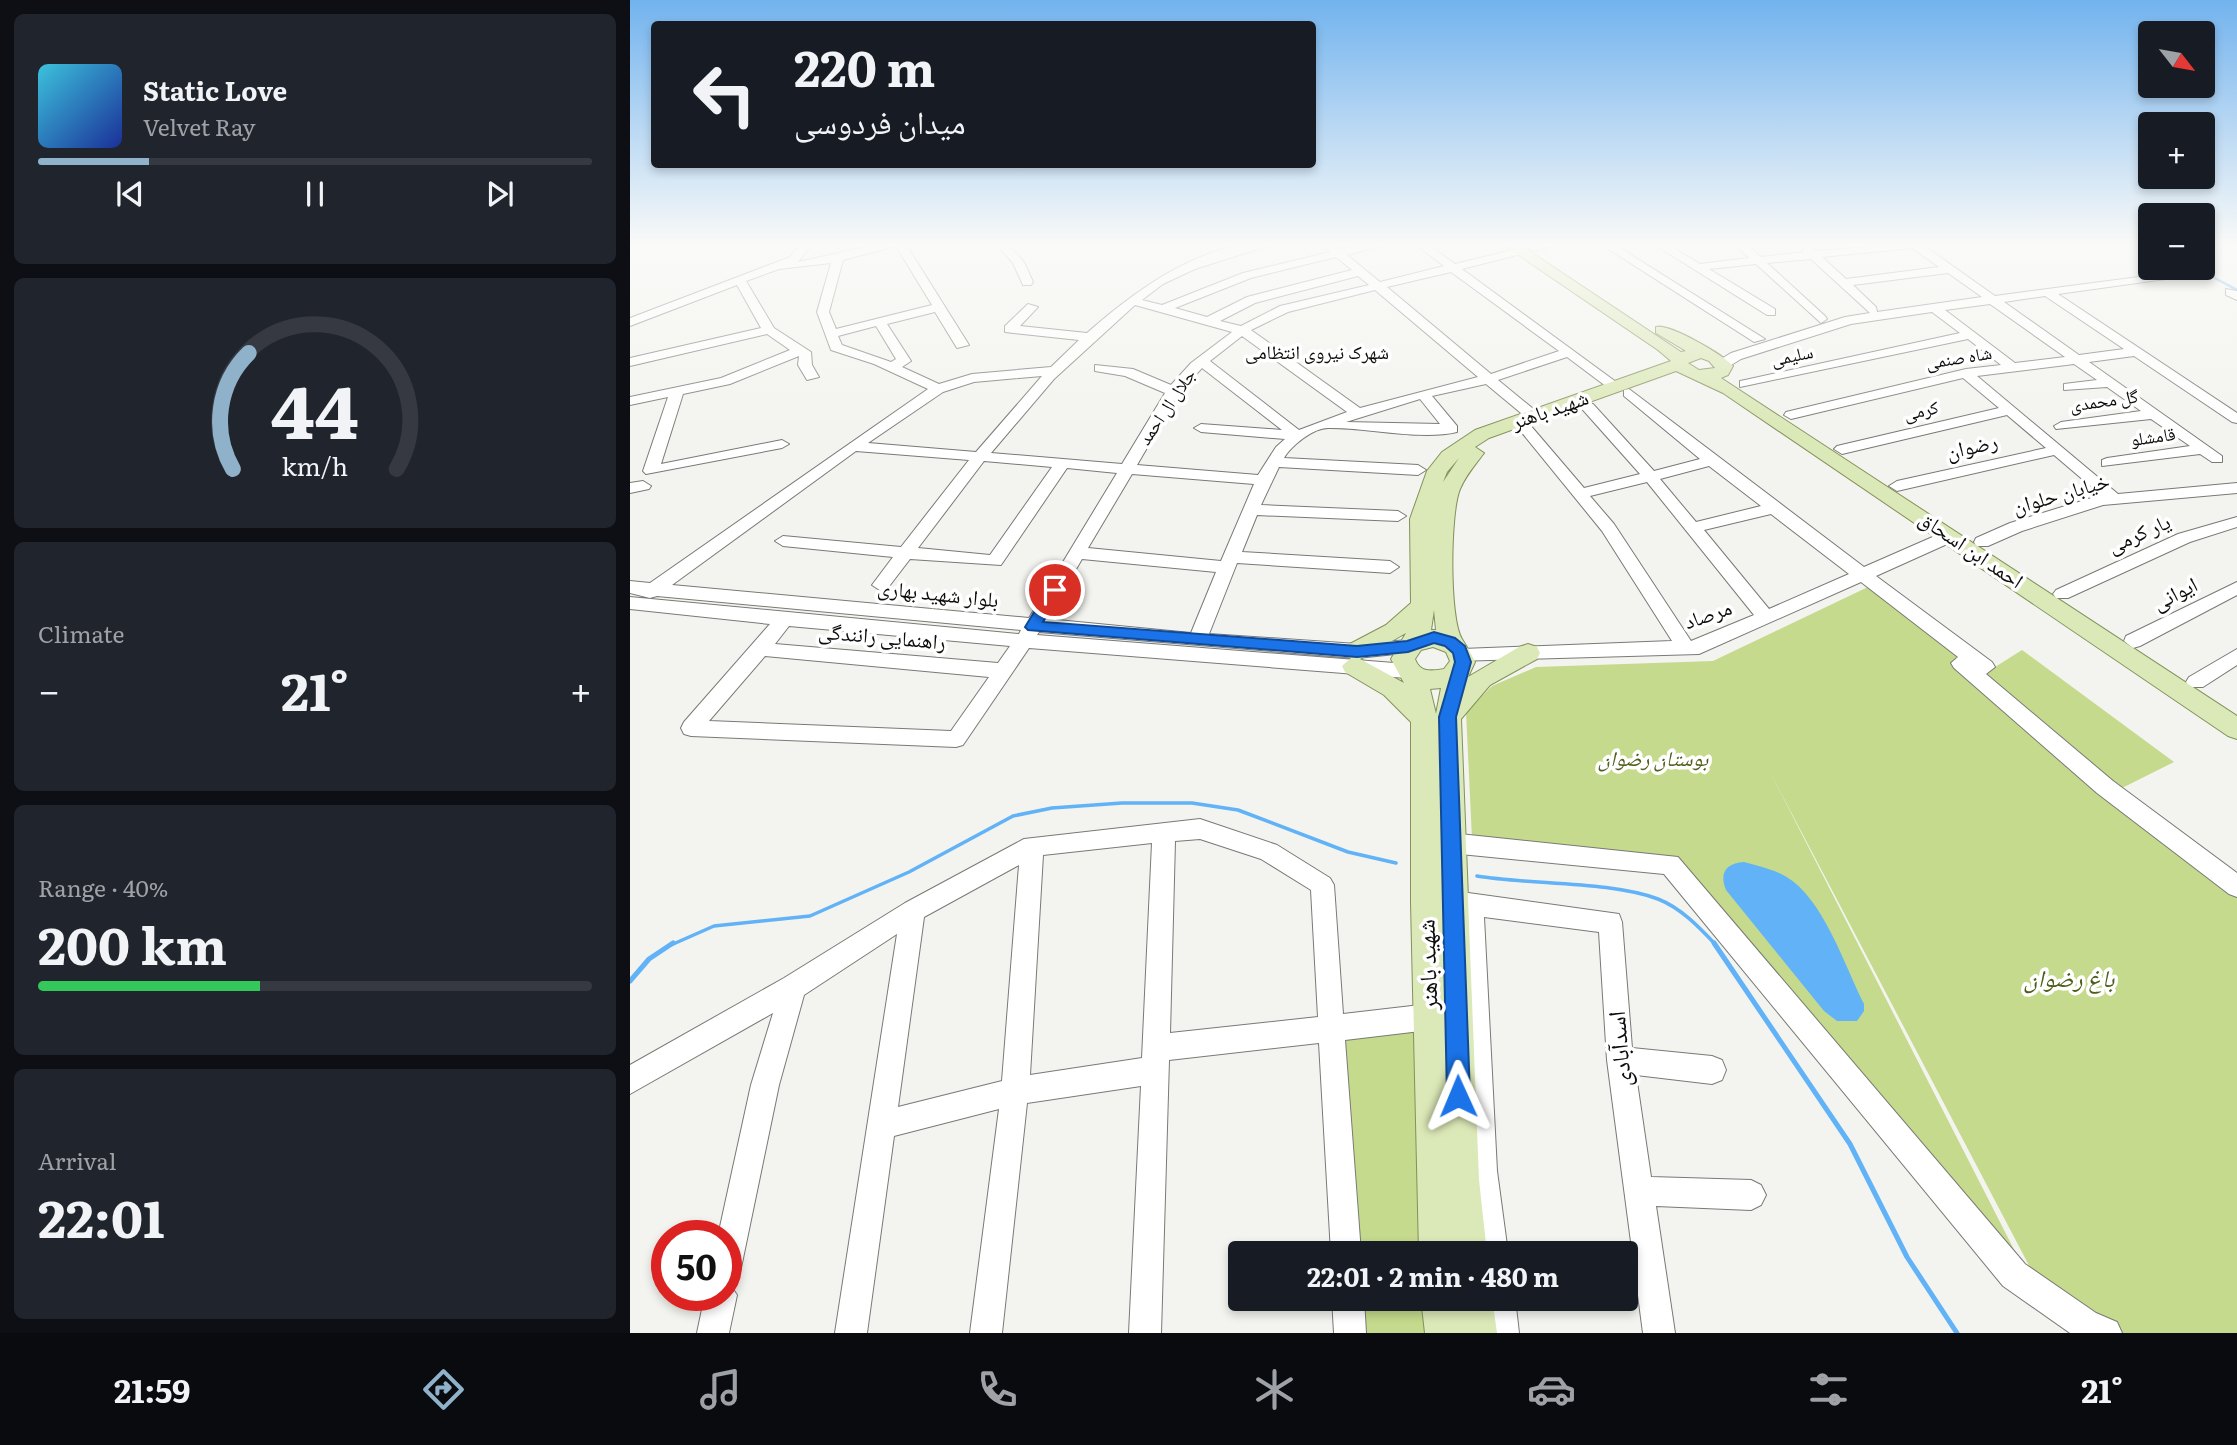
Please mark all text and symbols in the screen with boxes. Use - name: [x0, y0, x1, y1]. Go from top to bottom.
- north arrow: [2138, 21, 2216, 98]
- map controls: [2138, 21, 2215, 280]
- text: 220 m: [794, 29, 935, 102]
- icon: left: [679, 49, 770, 140]
- text: Static Love: [143, 70, 287, 109]
- text: میدان فردوسی: [794, 96, 966, 144]
- text: Velvet Ray: [143, 109, 255, 143]
- button: +: [2138, 112, 2215, 189]
- icon: previous: [111, 175, 149, 213]
- icon: pause: [296, 175, 334, 213]
- icon: next: [481, 175, 519, 213]
- button: −: [2138, 203, 2215, 280]
- district label: شهرک نیروی انتظامی: [1245, 337, 1389, 365]
- street label: سلیمی: [1768, 337, 1815, 372]
- street label: شاه صنمی: [1924, 338, 1994, 375]
- text: 44: [271, 353, 359, 461]
- street label: جلال ال احمد: [1130, 363, 1201, 450]
- street label: شهید باهنر: [1505, 380, 1592, 436]
- street label: گل محمدی: [2068, 381, 2140, 418]
- street label: کرمی: [1900, 392, 1941, 427]
- street label: قامشلو: [2129, 419, 2177, 452]
- street label: رضوان: [1943, 424, 2000, 465]
- text: km/h: [282, 446, 348, 483]
- street label: خیابان حلوان: [2008, 463, 2112, 520]
- street label: احمد ابن اسحاق: [1914, 501, 2031, 594]
- street label: یار کرمی: [2102, 504, 2174, 559]
- pin: [1025, 560, 1085, 620]
- street label: ایوانی: [2146, 567, 2202, 616]
- street label: بلوار شهید بهاری: [876, 570, 1000, 613]
- icon: arrive: [1036, 571, 1074, 609]
- street label: مرصاد: [1679, 590, 1735, 635]
- street label: راهنمایی رانندگی: [817, 613, 947, 656]
- text: Climate: [38, 616, 124, 650]
- text: 21°: [281, 650, 349, 727]
- text: −: [38, 660, 60, 717]
- text: +: [570, 660, 592, 717]
- park label: بوستان رضوان: [1598, 741, 1708, 772]
- text: Range · 40%: [38, 870, 168, 904]
- text: 200 km: [38, 904, 227, 981]
- street label: شهید باهنر: [1406, 919, 1445, 1012]
- park label: باغ رضوان: [2024, 959, 2115, 994]
- street label: اسدآبادی: [1597, 1010, 1638, 1089]
- position arrow: [1421, 1059, 1495, 1133]
- text: Arrival: [38, 1143, 117, 1177]
- text: 22:01: [38, 1177, 165, 1254]
- speed limit sign: 50: [651, 1220, 742, 1311]
- text: 22:01 · 2 min · 480 m: [1307, 1256, 1559, 1295]
- text: 21:59: [114, 1365, 191, 1413]
- icon: directions: [419, 1365, 468, 1414]
- icon: music: [696, 1365, 745, 1414]
- icon: phone: [973, 1365, 1022, 1414]
- icon: climate: [1250, 1365, 1299, 1414]
- icon: car: [1527, 1365, 1576, 1414]
- icon: filters: [1804, 1365, 1853, 1414]
- text: 21°: [2081, 1365, 2123, 1413]

